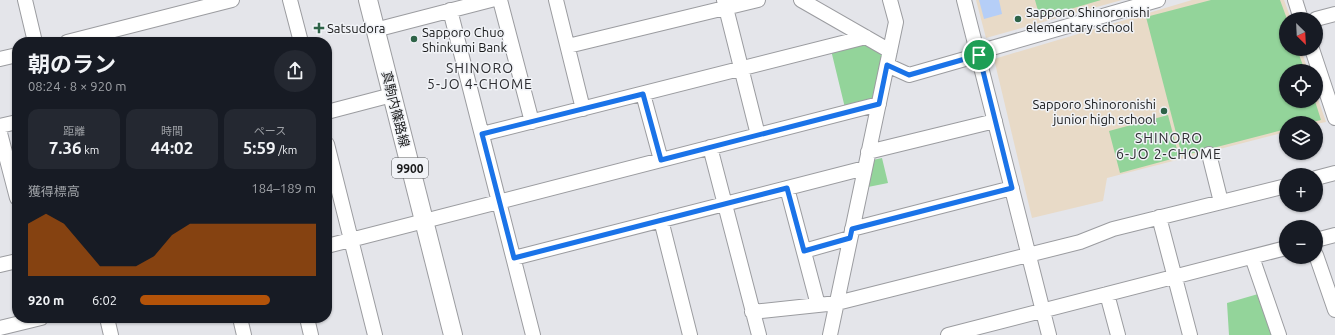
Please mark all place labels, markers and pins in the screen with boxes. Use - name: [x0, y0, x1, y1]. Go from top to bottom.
- place label: Sapporo Shinoronishi elementary school: [1026, 5, 1150, 34]
- marker: Sapporo Shinoronishi elementary school: [1013, 14, 1023, 24]
- place label: Satsudora: [327, 21, 386, 35]
- marker: Satsudora: [314, 23, 324, 33]
- place label: Sapporo Chuo Shinkumi Bank: [422, 25, 508, 54]
- marker: Sapporo Chuo Shinkumi Bank: [409, 34, 419, 44]
- pin: [962, 38, 996, 72]
- place label: Sapporo Shinoronishi junior high school: [1032, 97, 1157, 126]
- marker: Sapporo Shinoronishi junior high school: [1159, 106, 1169, 116]

